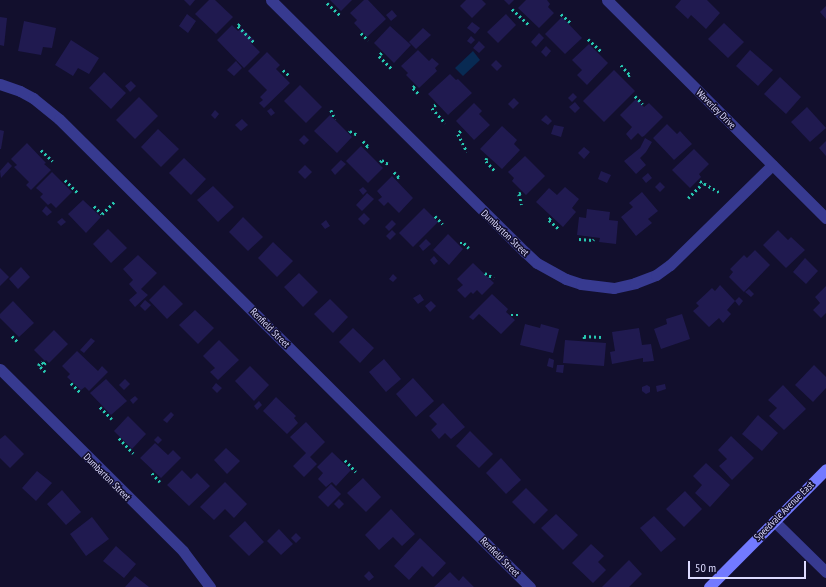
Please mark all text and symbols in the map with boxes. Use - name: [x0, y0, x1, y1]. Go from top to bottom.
- street label: Waverley Drive: [694, 87, 738, 131]
- street label: Dumbarton Street: [479, 207, 531, 259]
- street label: Renfield Street: [248, 306, 292, 350]
- street label: Dumbarton Street: [81, 451, 133, 503]
- street label: Speedvale Avenue East: [752, 479, 816, 543]
- street label: Renfield Street: [478, 535, 522, 579]
- scale bar: [690, 553, 808, 579]
- text: 50 m: [695, 560, 716, 575]

